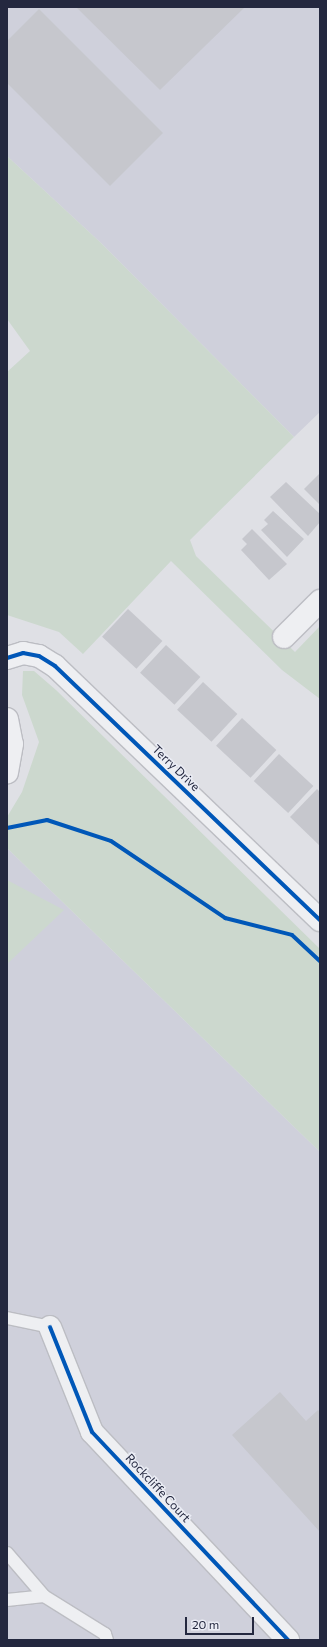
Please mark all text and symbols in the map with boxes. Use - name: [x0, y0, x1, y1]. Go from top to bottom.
- street label: Terry Drive: [149, 742, 203, 794]
- street label: Rockcliffe Court: [123, 1451, 193, 1525]
- scale bar: [187, 1609, 256, 1635]
- text: 20 m: [192, 1617, 219, 1631]

